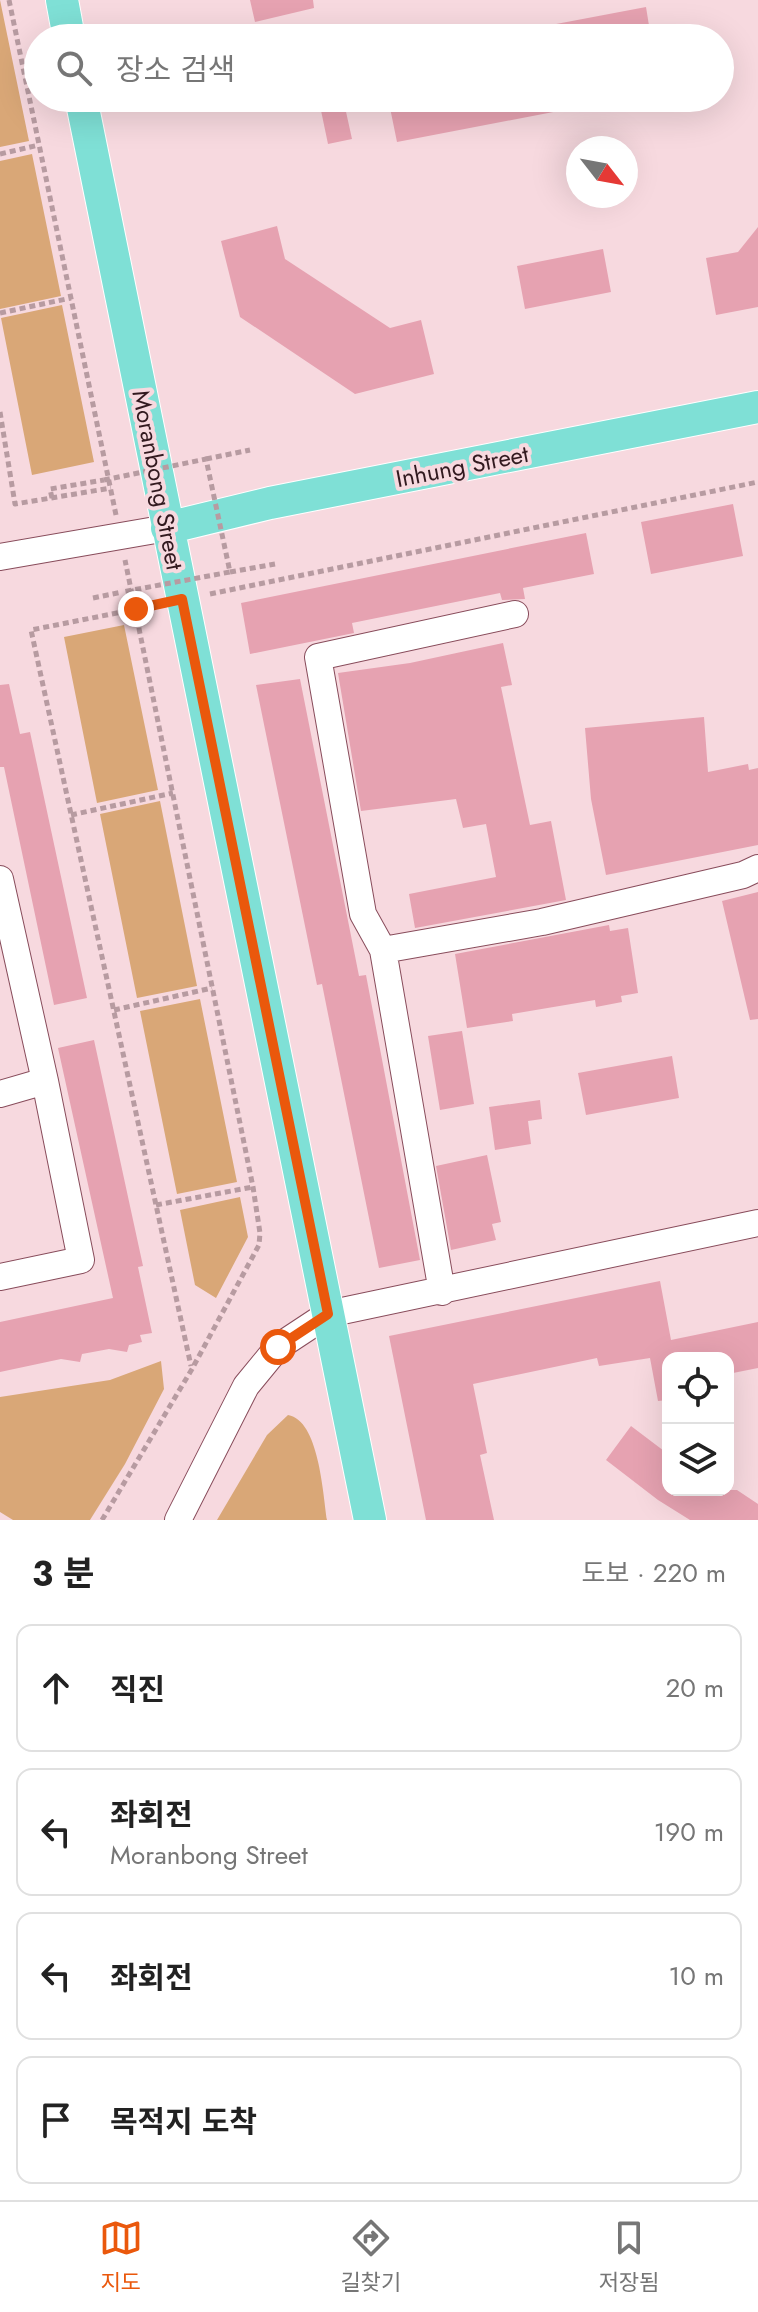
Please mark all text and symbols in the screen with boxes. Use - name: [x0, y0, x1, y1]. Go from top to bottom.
- search box: [24, 24, 734, 112]
- icon: search: [52, 46, 96, 90]
- text: 장소 검색: [116, 48, 235, 91]
- north arrow: [566, 136, 638, 208]
- street label: Moranbong Street: [123, 387, 193, 573]
- street label: Inhung Street: [393, 436, 532, 496]
- route end: [118, 591, 154, 627]
- route start: [260, 1329, 296, 1365]
- map controls: [662, 1352, 734, 1496]
- button: locate: [662, 1352, 734, 1424]
- button: layers: [662, 1424, 734, 1496]
- text: 3 분: [32, 1549, 95, 1598]
- text: 도보 · 220 m: [581, 1554, 726, 1592]
- icon: ahead: [34, 1666, 78, 1710]
- text: 직진: [110, 1668, 165, 1711]
- text: 20 m: [666, 1669, 724, 1707]
- text: 좌회전: [110, 1793, 193, 1836]
- icon: left: [34, 1810, 78, 1854]
- text: 190 m: [654, 1813, 724, 1851]
- text: Moranbong Street: [110, 1836, 308, 1874]
- icon: left: [34, 1954, 78, 1998]
- text: 좌회전: [110, 1956, 193, 1999]
- text: 10 m: [669, 1957, 724, 1995]
- icon: arrive: [34, 2098, 78, 2142]
- text: 목적지 도착: [110, 2100, 257, 2143]
- tab: 지도: [99, 2216, 143, 2298]
- tab: 길찾기: [340, 2216, 401, 2298]
- tab: 저장됨: [598, 2216, 659, 2298]

